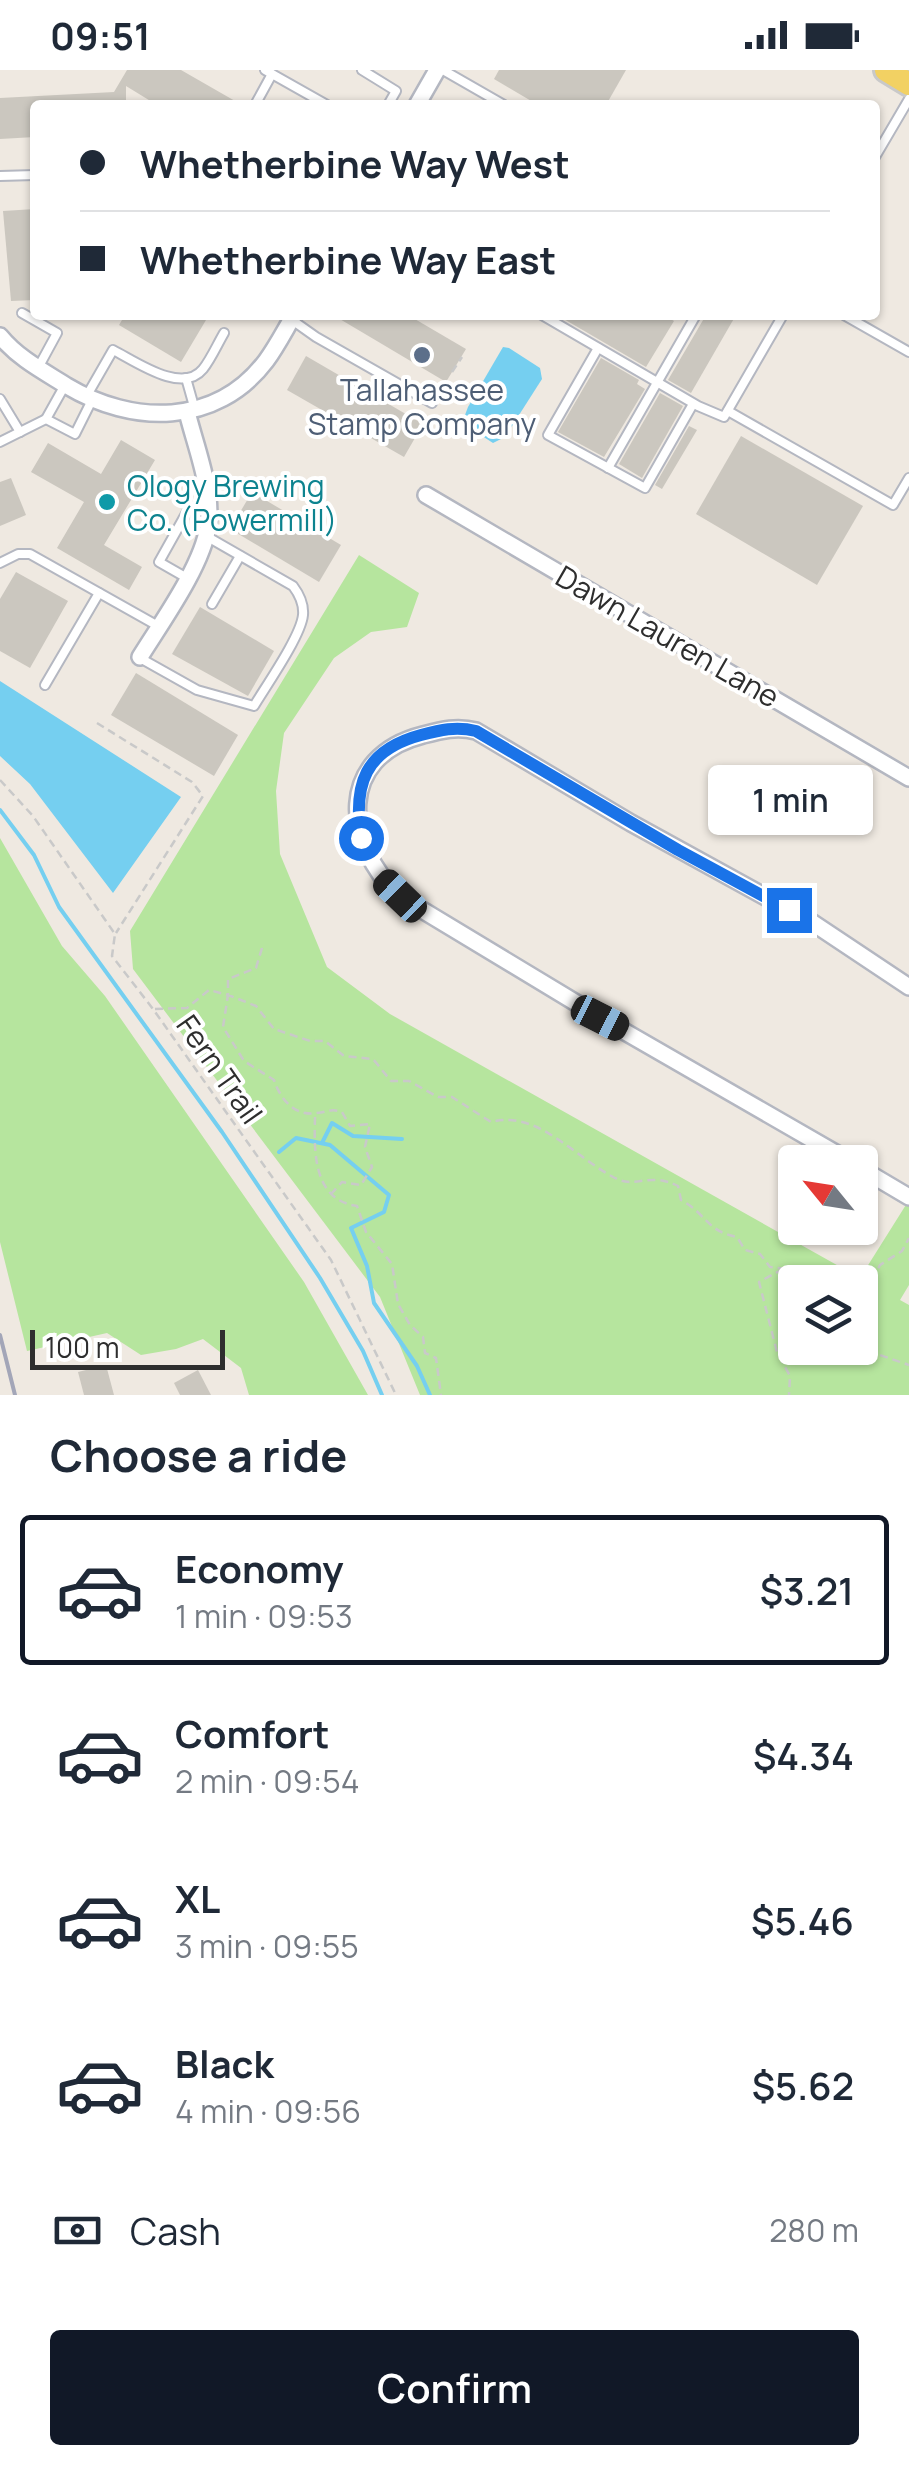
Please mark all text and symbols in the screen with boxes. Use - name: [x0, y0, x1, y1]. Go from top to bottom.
- text: 09:51: [50, 9, 151, 61]
- text: Whetherbine Way West: [140, 137, 570, 189]
- text: Whetherbine Way East: [140, 233, 556, 285]
- marker: Tallahassee Stamp Company: [411, 344, 433, 366]
- place label: Tallahassee Stamp Company: [308, 369, 536, 444]
- place label: Ology Brewing Co. (Powermill): [127, 465, 337, 540]
- marker: Ology Brewing Co. (Powermill): [96, 491, 118, 513]
- street label: Dawn Lauren Lane: [549, 555, 787, 717]
- callout: 1 min: [706, 765, 872, 835]
- text: 1 min: [752, 778, 829, 822]
- route start: [339, 816, 384, 861]
- car: [368, 864, 432, 928]
- route end: [767, 888, 812, 933]
- car: [566, 991, 634, 1045]
- street label: Fern Trail: [168, 1006, 272, 1132]
- north arrow: [778, 1145, 878, 1245]
- map controls: [778, 1145, 878, 1365]
- button: layers: [778, 1265, 878, 1365]
- scale bar: [30, 1325, 225, 1370]
- text: 100 m: [45, 1328, 119, 1366]
- text: Choose a ride: [50, 1424, 347, 1486]
- text: Economy: [175, 1542, 344, 1594]
- icon: car: [55, 1545, 145, 1635]
- text: $3.21: [760, 1564, 854, 1616]
- text: 1 min · 09:53: [175, 1594, 353, 1638]
- text: Comfort: [175, 1707, 329, 1759]
- icon: car: [55, 1710, 145, 1800]
- text: $4.34: [753, 1729, 854, 1781]
- text: 2 min · 09:54: [175, 1759, 360, 1803]
- text: XL: [175, 1872, 220, 1924]
- icon: car: [55, 1875, 145, 1965]
- text: $5.46: [751, 1894, 854, 1946]
- text: 3 min · 09:55: [175, 1924, 359, 1968]
- text: Black: [175, 2037, 274, 2089]
- icon: car: [55, 2040, 145, 2130]
- text: $5.62: [752, 2059, 854, 2111]
- text: 4 min · 09:56: [175, 2089, 361, 2133]
- icon: cash: [50, 2203, 105, 2258]
- text: Cash: [130, 2204, 221, 2256]
- text: 280 m: [769, 2208, 859, 2252]
- button: Confirm: [50, 2330, 859, 2445]

